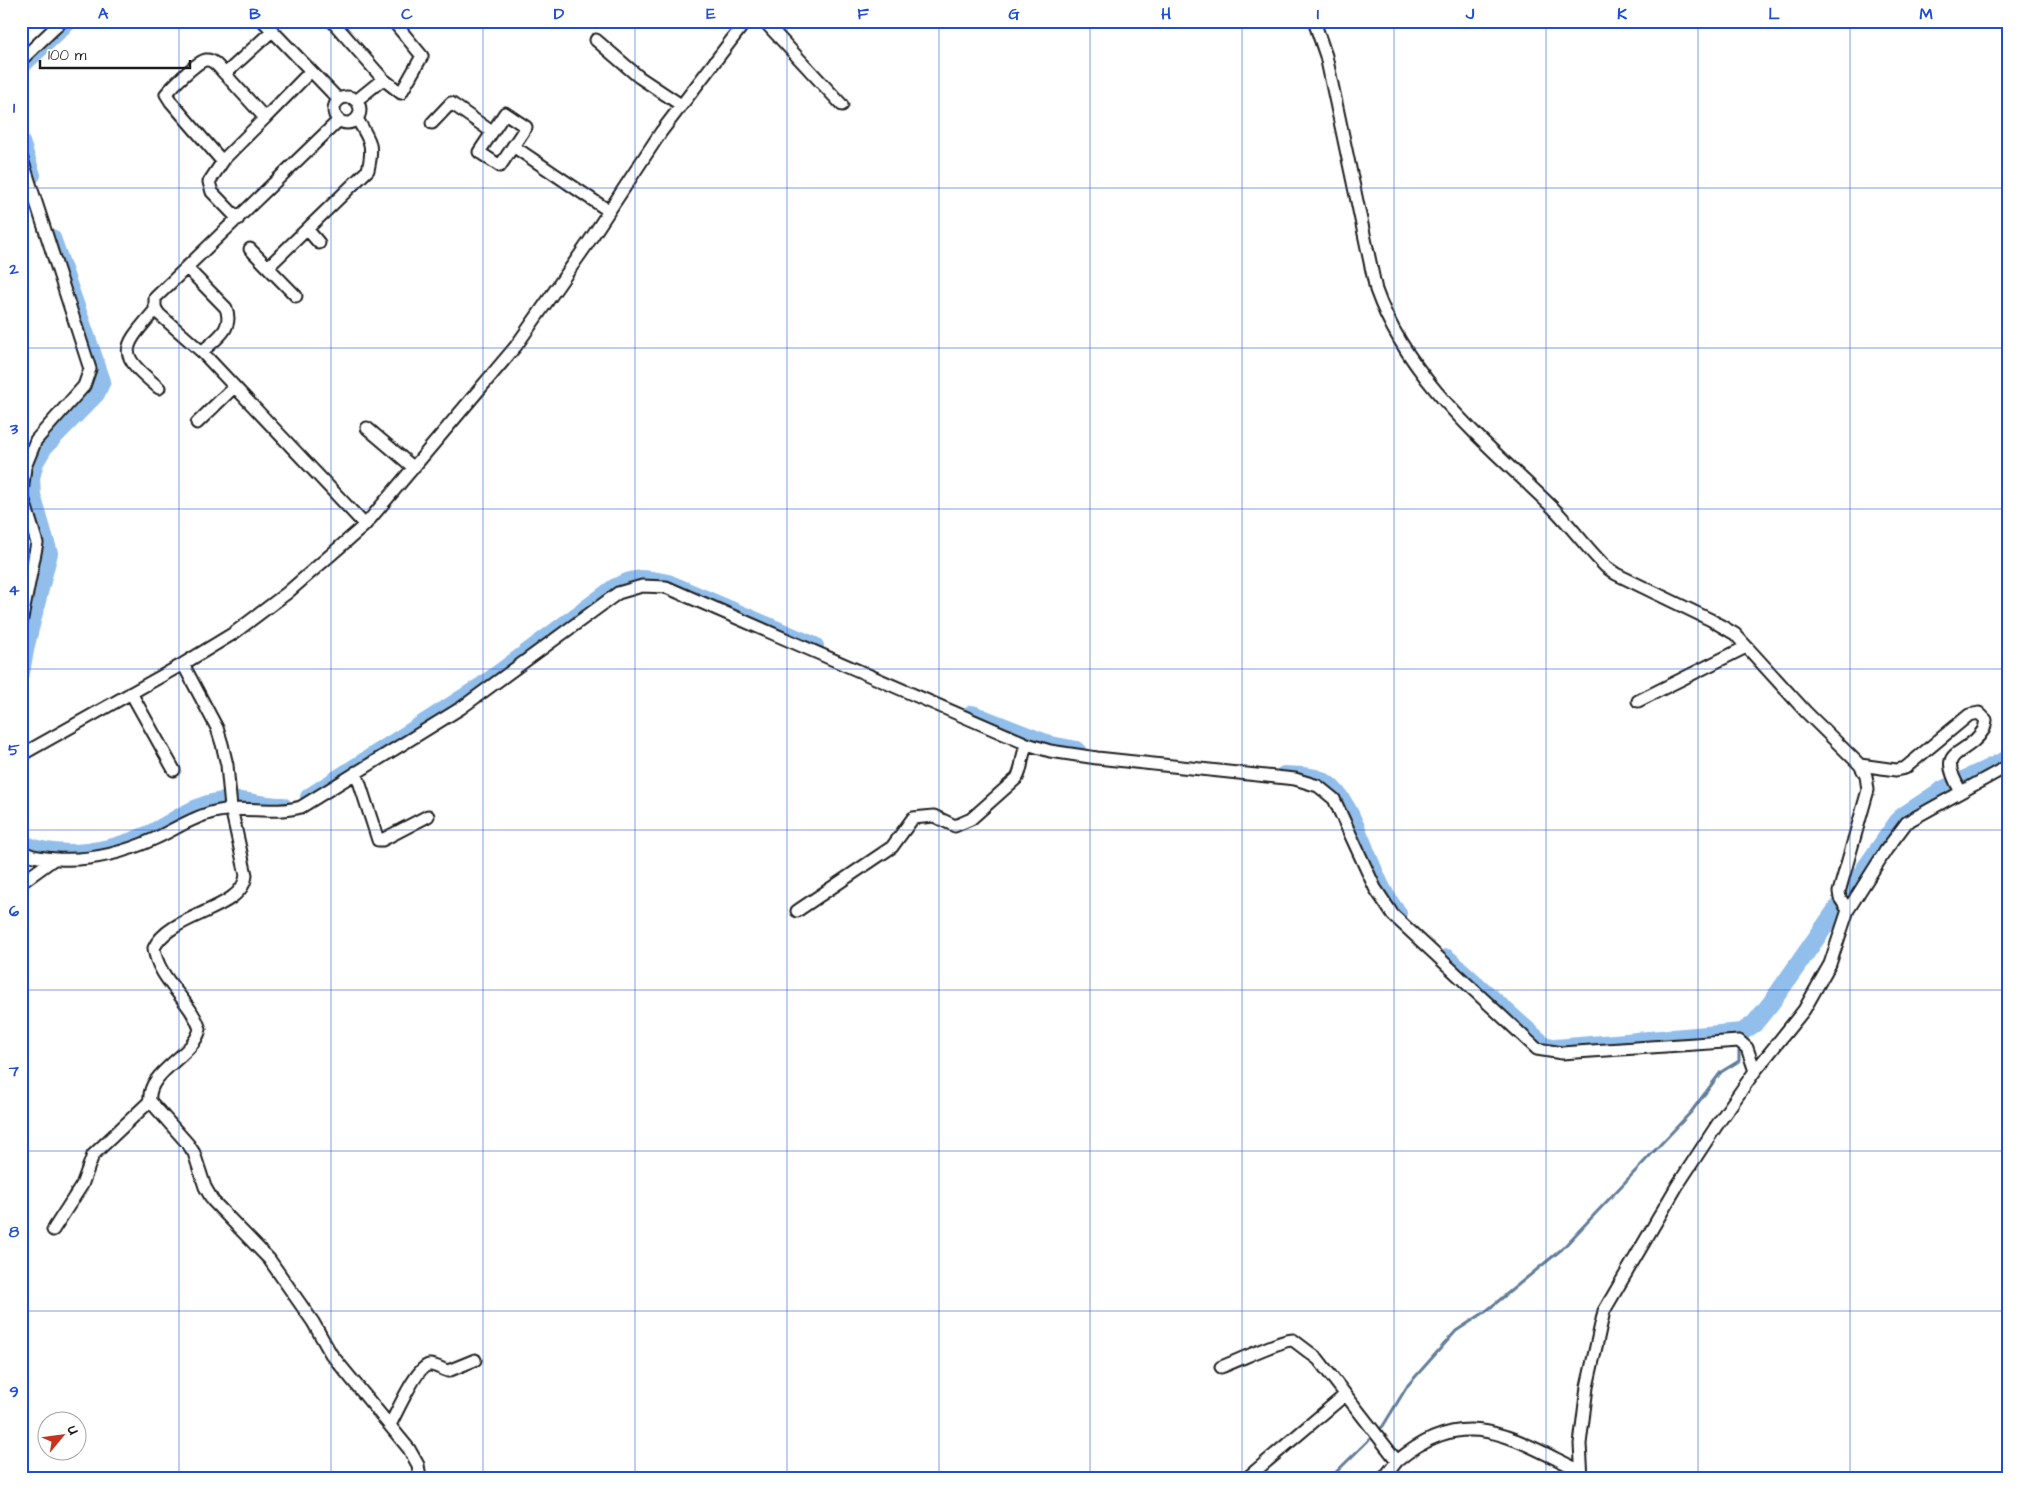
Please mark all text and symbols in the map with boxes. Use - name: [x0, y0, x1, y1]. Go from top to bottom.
- text: A: [98, 3, 109, 25]
- text: B: [249, 3, 261, 25]
- text: C: [401, 3, 413, 25]
- text: D: [554, 3, 565, 25]
- text: E: [706, 3, 716, 25]
- text: F: [857, 3, 869, 25]
- text: G: [1008, 3, 1020, 25]
- text: H: [1161, 3, 1171, 25]
- text: I: [1317, 3, 1319, 25]
- text: J: [1465, 3, 1475, 25]
- text: K: [1617, 3, 1627, 25]
- text: L: [1768, 3, 1780, 25]
- text: M: [1919, 3, 1933, 25]
- scale bar: [40, 38, 190, 70]
- text: 100 m: [48, 45, 87, 66]
- text: 1: [13, 97, 16, 119]
- text: 2: [8, 258, 19, 280]
- text: 3: [9, 418, 19, 440]
- text: 4: [9, 579, 20, 601]
- text: 5: [8, 739, 20, 761]
- text: 6: [9, 900, 19, 922]
- text: 7: [8, 1060, 19, 1082]
- text: 8: [9, 1221, 20, 1243]
- text: 9: [9, 1381, 19, 1403]
- north arrow: [38, 1412, 88, 1462]
- text: U: [62, 1422, 83, 1439]

